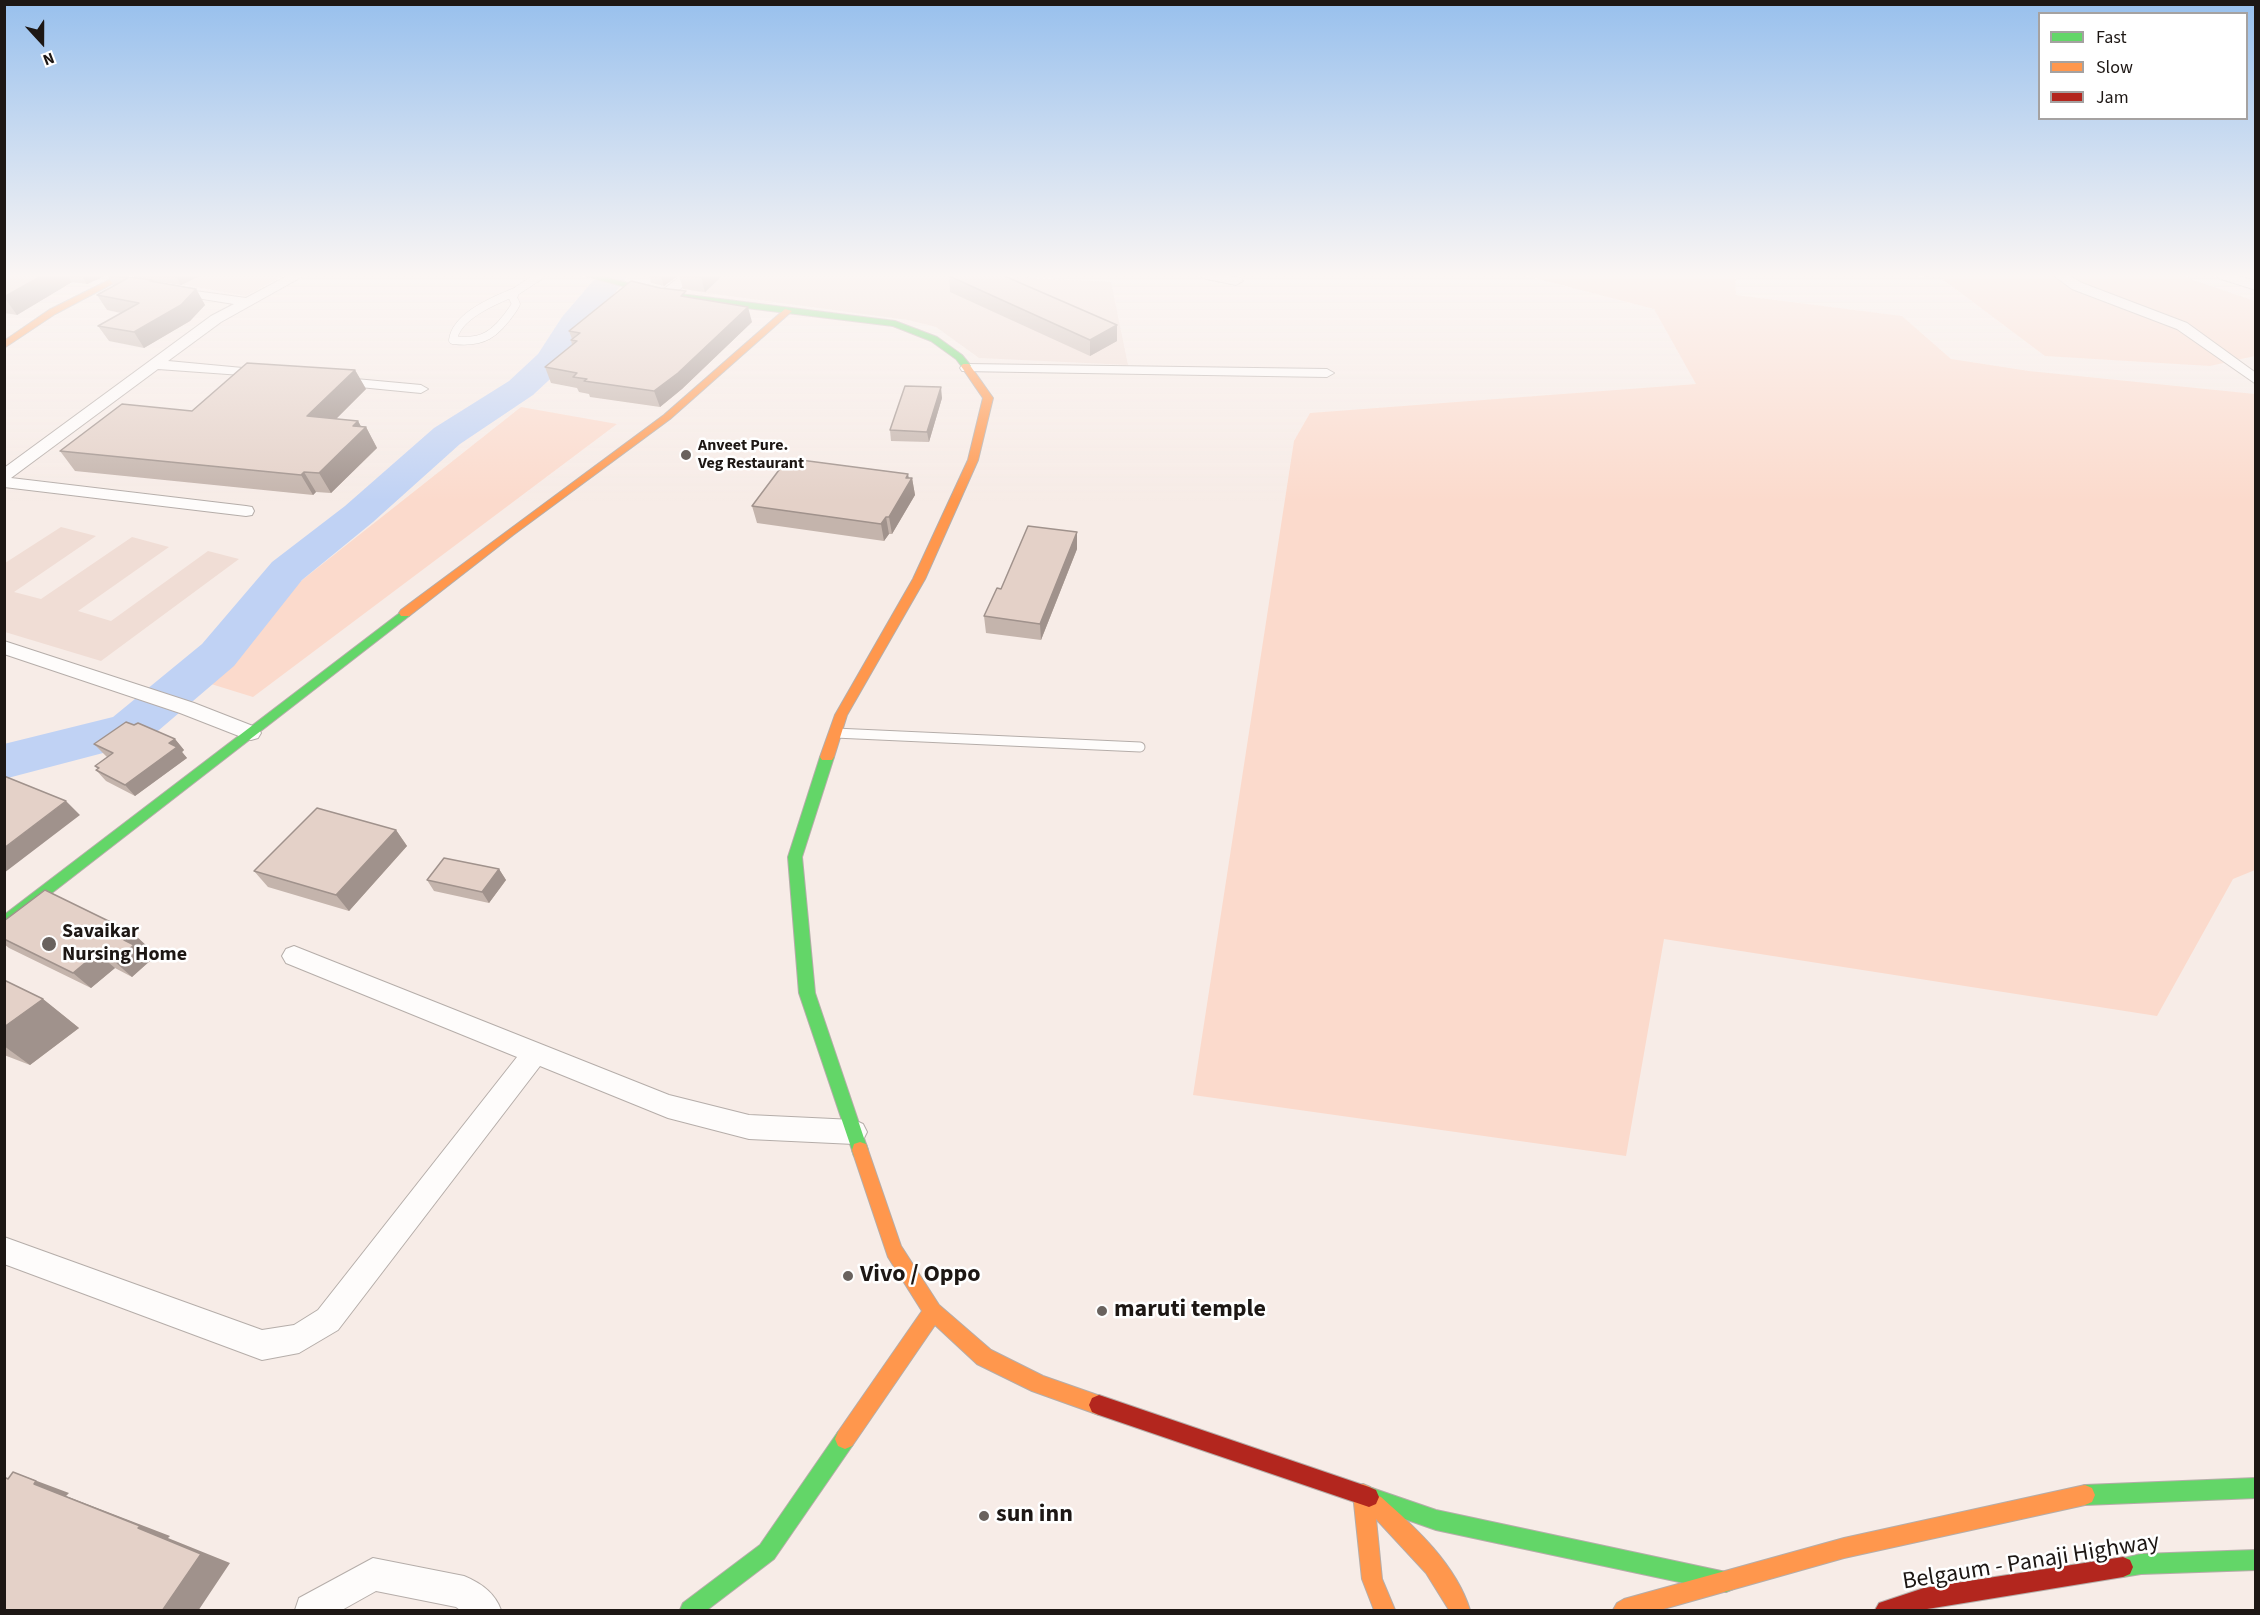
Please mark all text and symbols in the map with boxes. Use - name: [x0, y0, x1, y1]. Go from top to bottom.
- north arrow: [12, 12, 72, 72]
- legend: [2038, 12, 2248, 120]
- text: Fast: [2096, 25, 2127, 50]
- text: N: [40, 47, 57, 71]
- text: Slow: [2096, 55, 2133, 80]
- text: Jam: [2096, 85, 2129, 110]
- place label: Anveet Pure. Veg Restaurant: [698, 436, 804, 474]
- marker: Anveet Pure. Veg Restaurant: [679, 448, 693, 462]
- place label: Savaikar Nursing Home: [62, 921, 187, 968]
- marker: Savaikar Nursing Home: [40, 935, 58, 953]
- place label: Vivo / Oppo: [860, 1262, 981, 1290]
- marker: Vivo / Oppo: [841, 1269, 855, 1283]
- place label: maruti temple: [1114, 1297, 1266, 1325]
- marker: maruti temple: [1095, 1304, 1109, 1318]
- place label: sun inn: [996, 1502, 1073, 1530]
- marker: sun inn: [977, 1509, 991, 1523]
- street label: Belgaum - Panaji Highway: [1901, 1528, 2161, 1598]

